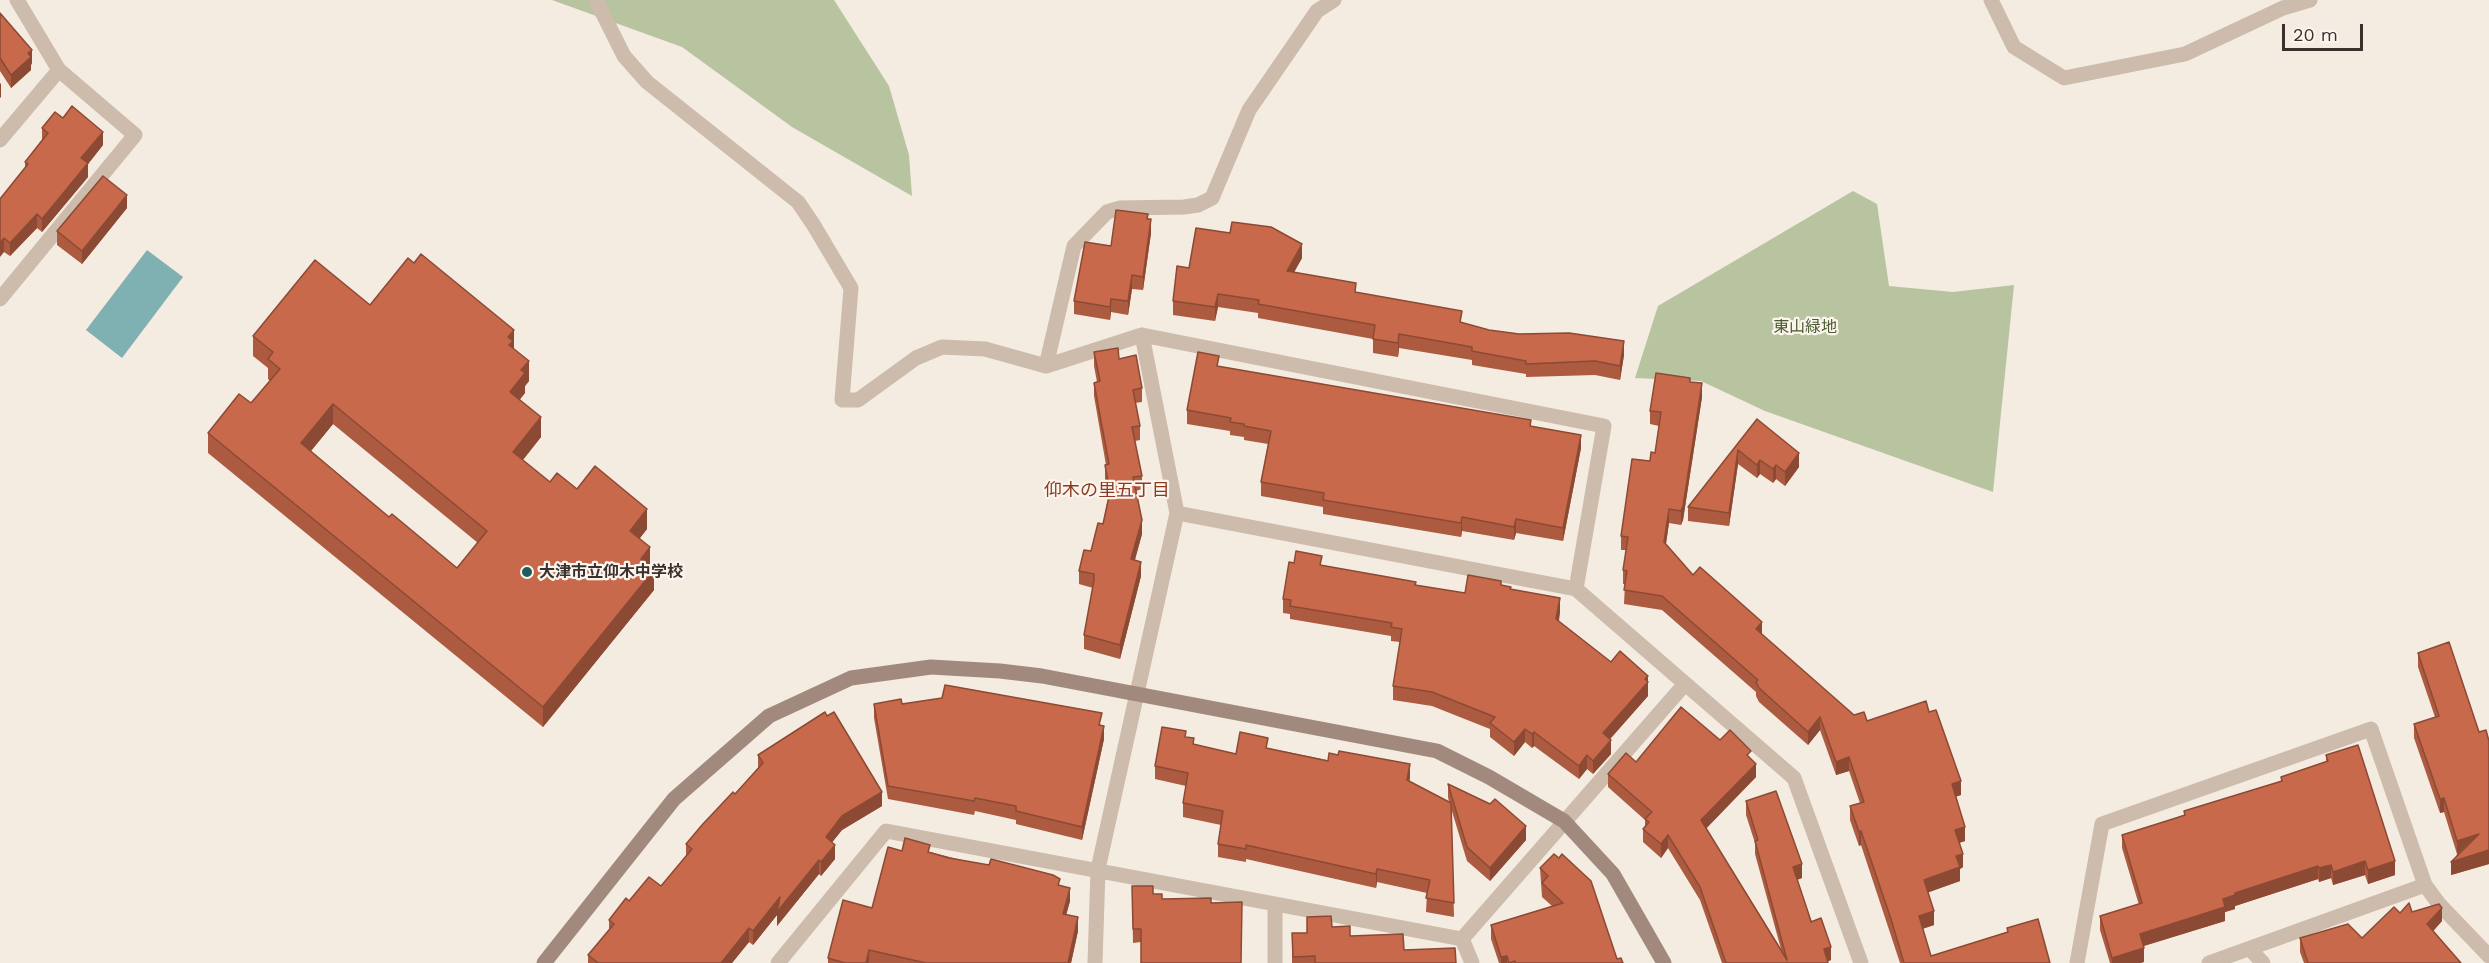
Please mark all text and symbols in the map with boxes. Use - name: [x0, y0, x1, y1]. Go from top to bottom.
- scale bar: [2285, 12, 2366, 50]
- text: 20 m: [2293, 24, 2338, 45]
- park label: 東山緑地: [1773, 317, 1837, 337]
- district label: 仰木の里五丁目: [1044, 480, 1170, 502]
- place label: 大津市立仰木中学校: [539, 562, 683, 582]
- marker: 大津市立仰木中学校: [520, 565, 534, 579]

